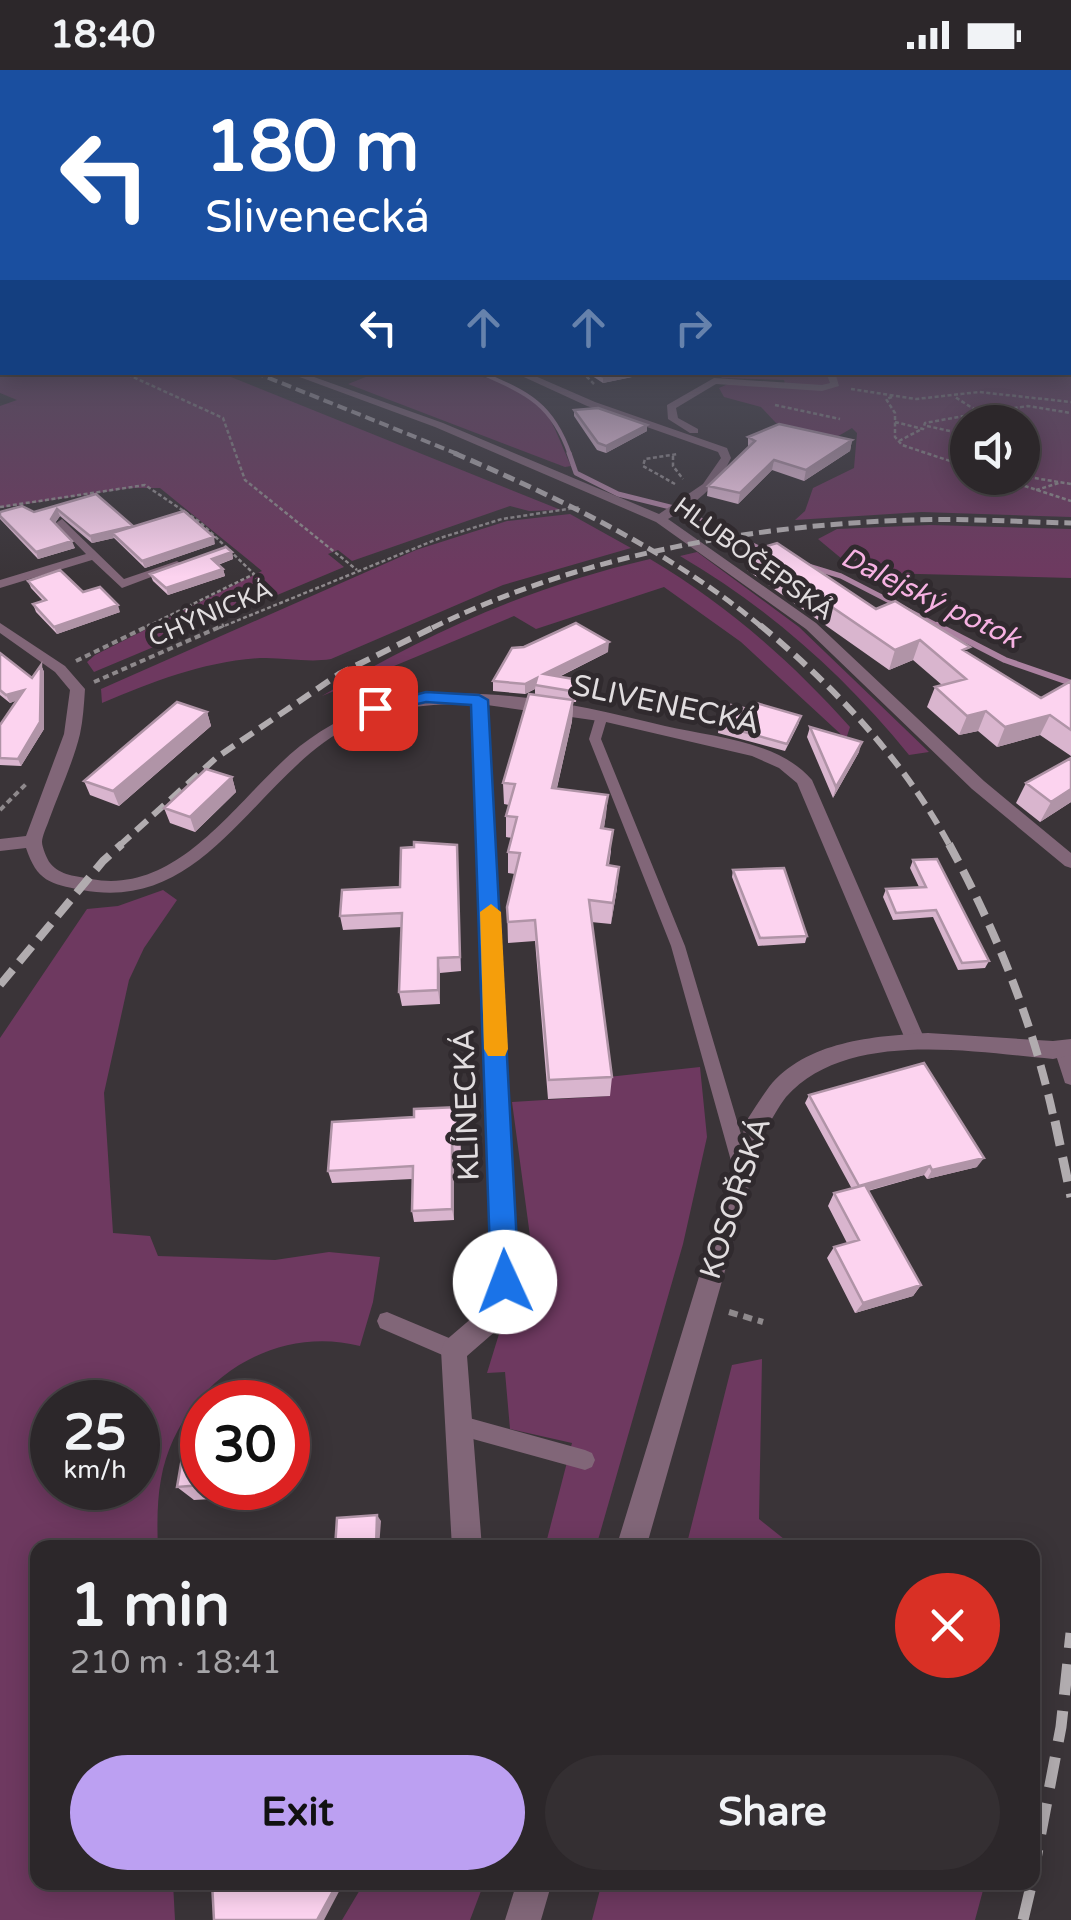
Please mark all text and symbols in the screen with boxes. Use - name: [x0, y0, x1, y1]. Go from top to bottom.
- text: 18:40: [50, 12, 155, 58]
- text: 180 m: [205, 106, 419, 190]
- icon: left: [40, 110, 170, 240]
- text: Slivenecká: [205, 191, 430, 245]
- icon: left: [351, 300, 406, 355]
- icon: ahead: [456, 300, 511, 355]
- icon: ahead: [561, 300, 616, 355]
- icon: right: [666, 300, 721, 355]
- map controls: [950, 405, 1040, 495]
- button: sound: [950, 405, 1040, 495]
- street label: HLUBOČEPSKÁ: [668, 491, 839, 627]
- water label: Dalejský potok: [836, 540, 1027, 657]
- street label: CHÝNICKÁ: [144, 574, 277, 653]
- pin: [333, 666, 418, 751]
- street label: SLIVENECKÁ: [569, 667, 763, 742]
- icon: arrive: [348, 681, 403, 736]
- street label: KLÍNECKÁ: [445, 1029, 488, 1181]
- street label: KOSOŘSKÁ: [692, 1112, 779, 1284]
- position arrow: [453, 1230, 557, 1334]
- speed limit sign: 30: [180, 1380, 310, 1510]
- text: 25: [64, 1403, 126, 1463]
- text: km/h: [64, 1455, 126, 1485]
- text: 1 min: [70, 1570, 230, 1642]
- button: close: [895, 1573, 1000, 1678]
- text: 210 m · 18:41: [70, 1644, 282, 1682]
- button: Exit: [70, 1755, 525, 1870]
- button: Share: [545, 1755, 1000, 1870]

